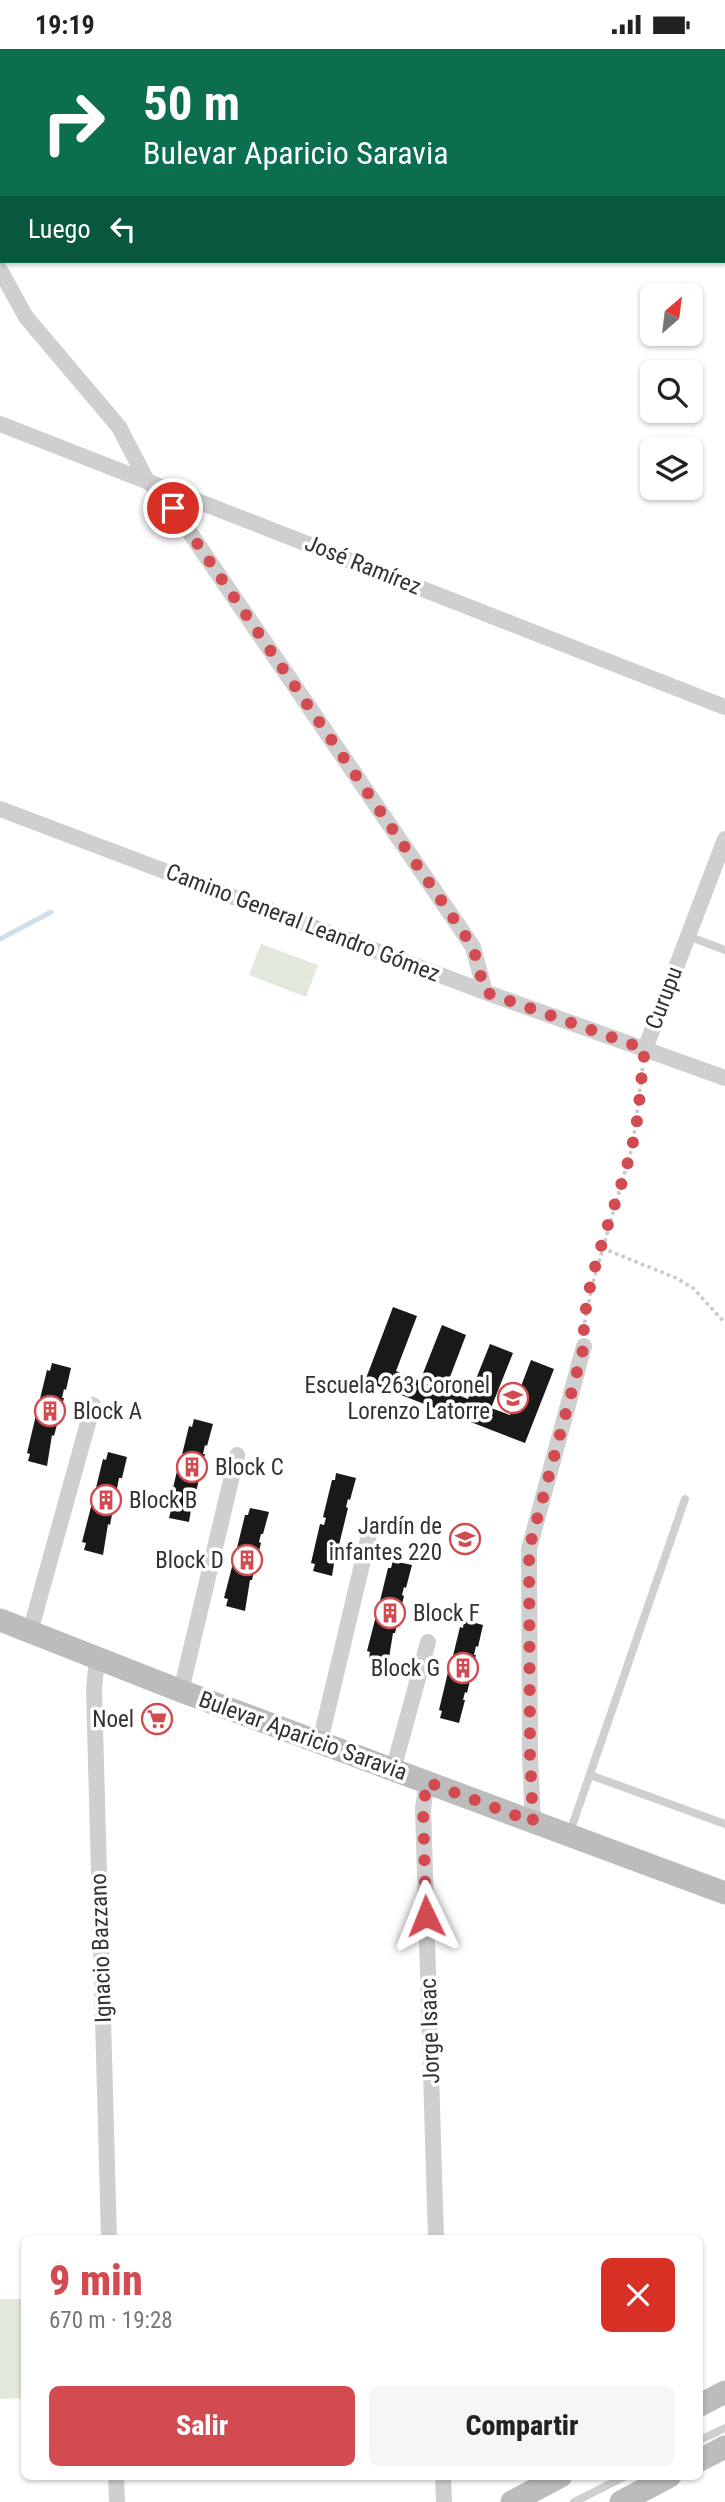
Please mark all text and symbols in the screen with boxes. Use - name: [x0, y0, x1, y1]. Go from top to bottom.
- text: 19:19: [35, 10, 95, 40]
- text: 50 m: [143, 75, 240, 132]
- icon: right: [28, 77, 119, 168]
- text: Bulevar Aparicio Saravia: [143, 134, 449, 172]
- icon: left: [104, 210, 142, 248]
- text: Luego: [28, 214, 90, 244]
- north arrow: [640, 283, 704, 347]
- map controls: [640, 283, 703, 500]
- button: search: [640, 360, 703, 423]
- button: layers: [640, 437, 703, 500]
- pin: [143, 478, 203, 538]
- icon: arrive: [154, 489, 192, 527]
- street label: José Ramírez: [301, 529, 425, 601]
- street label: Camino General Leandro Gómez: [162, 858, 444, 988]
- street label: Curupu: [640, 963, 688, 1033]
- place label: Escuela 263 Coronel Lorenzo Latorre: [305, 1372, 490, 1425]
- school or university icon: Escuela 263 Coronel Lorenzo Latorre: [496, 1381, 530, 1415]
- building icon: Block A: [33, 1394, 67, 1428]
- place label: Block A: [73, 1398, 142, 1425]
- building icon: Block C: [175, 1450, 209, 1484]
- place label: Block C: [215, 1454, 284, 1481]
- building icon: Block B: [89, 1483, 123, 1517]
- place label: Block B: [129, 1487, 197, 1514]
- place label: Jardín de infantes 220: [329, 1513, 442, 1566]
- school or university icon: Jardín de infantes 220: [448, 1522, 482, 1556]
- building icon: Block D: [230, 1543, 264, 1577]
- place label: Block D: [155, 1547, 224, 1574]
- building icon: Block F: [373, 1596, 407, 1630]
- place label: Block F: [413, 1600, 480, 1627]
- building icon: Block G: [446, 1651, 480, 1685]
- place label: Block G: [371, 1655, 440, 1682]
- street label: Bulevar Aparicio Saravia: [195, 1686, 411, 1786]
- supermarket icon: Noel: [140, 1702, 174, 1736]
- place label: Noel: [92, 1706, 134, 1733]
- street label: Ignacio Bazzano: [85, 1873, 117, 2023]
- position arrow: [389, 1879, 463, 1953]
- street label: Jorge Isaac: [415, 1978, 445, 2084]
- text: 9 min: [49, 2256, 143, 2305]
- button: close: [601, 2258, 675, 2332]
- text: 670 m · 19:28: [49, 2307, 173, 2334]
- button: Salir: [49, 2386, 355, 2466]
- button: Compartir: [369, 2386, 675, 2466]

